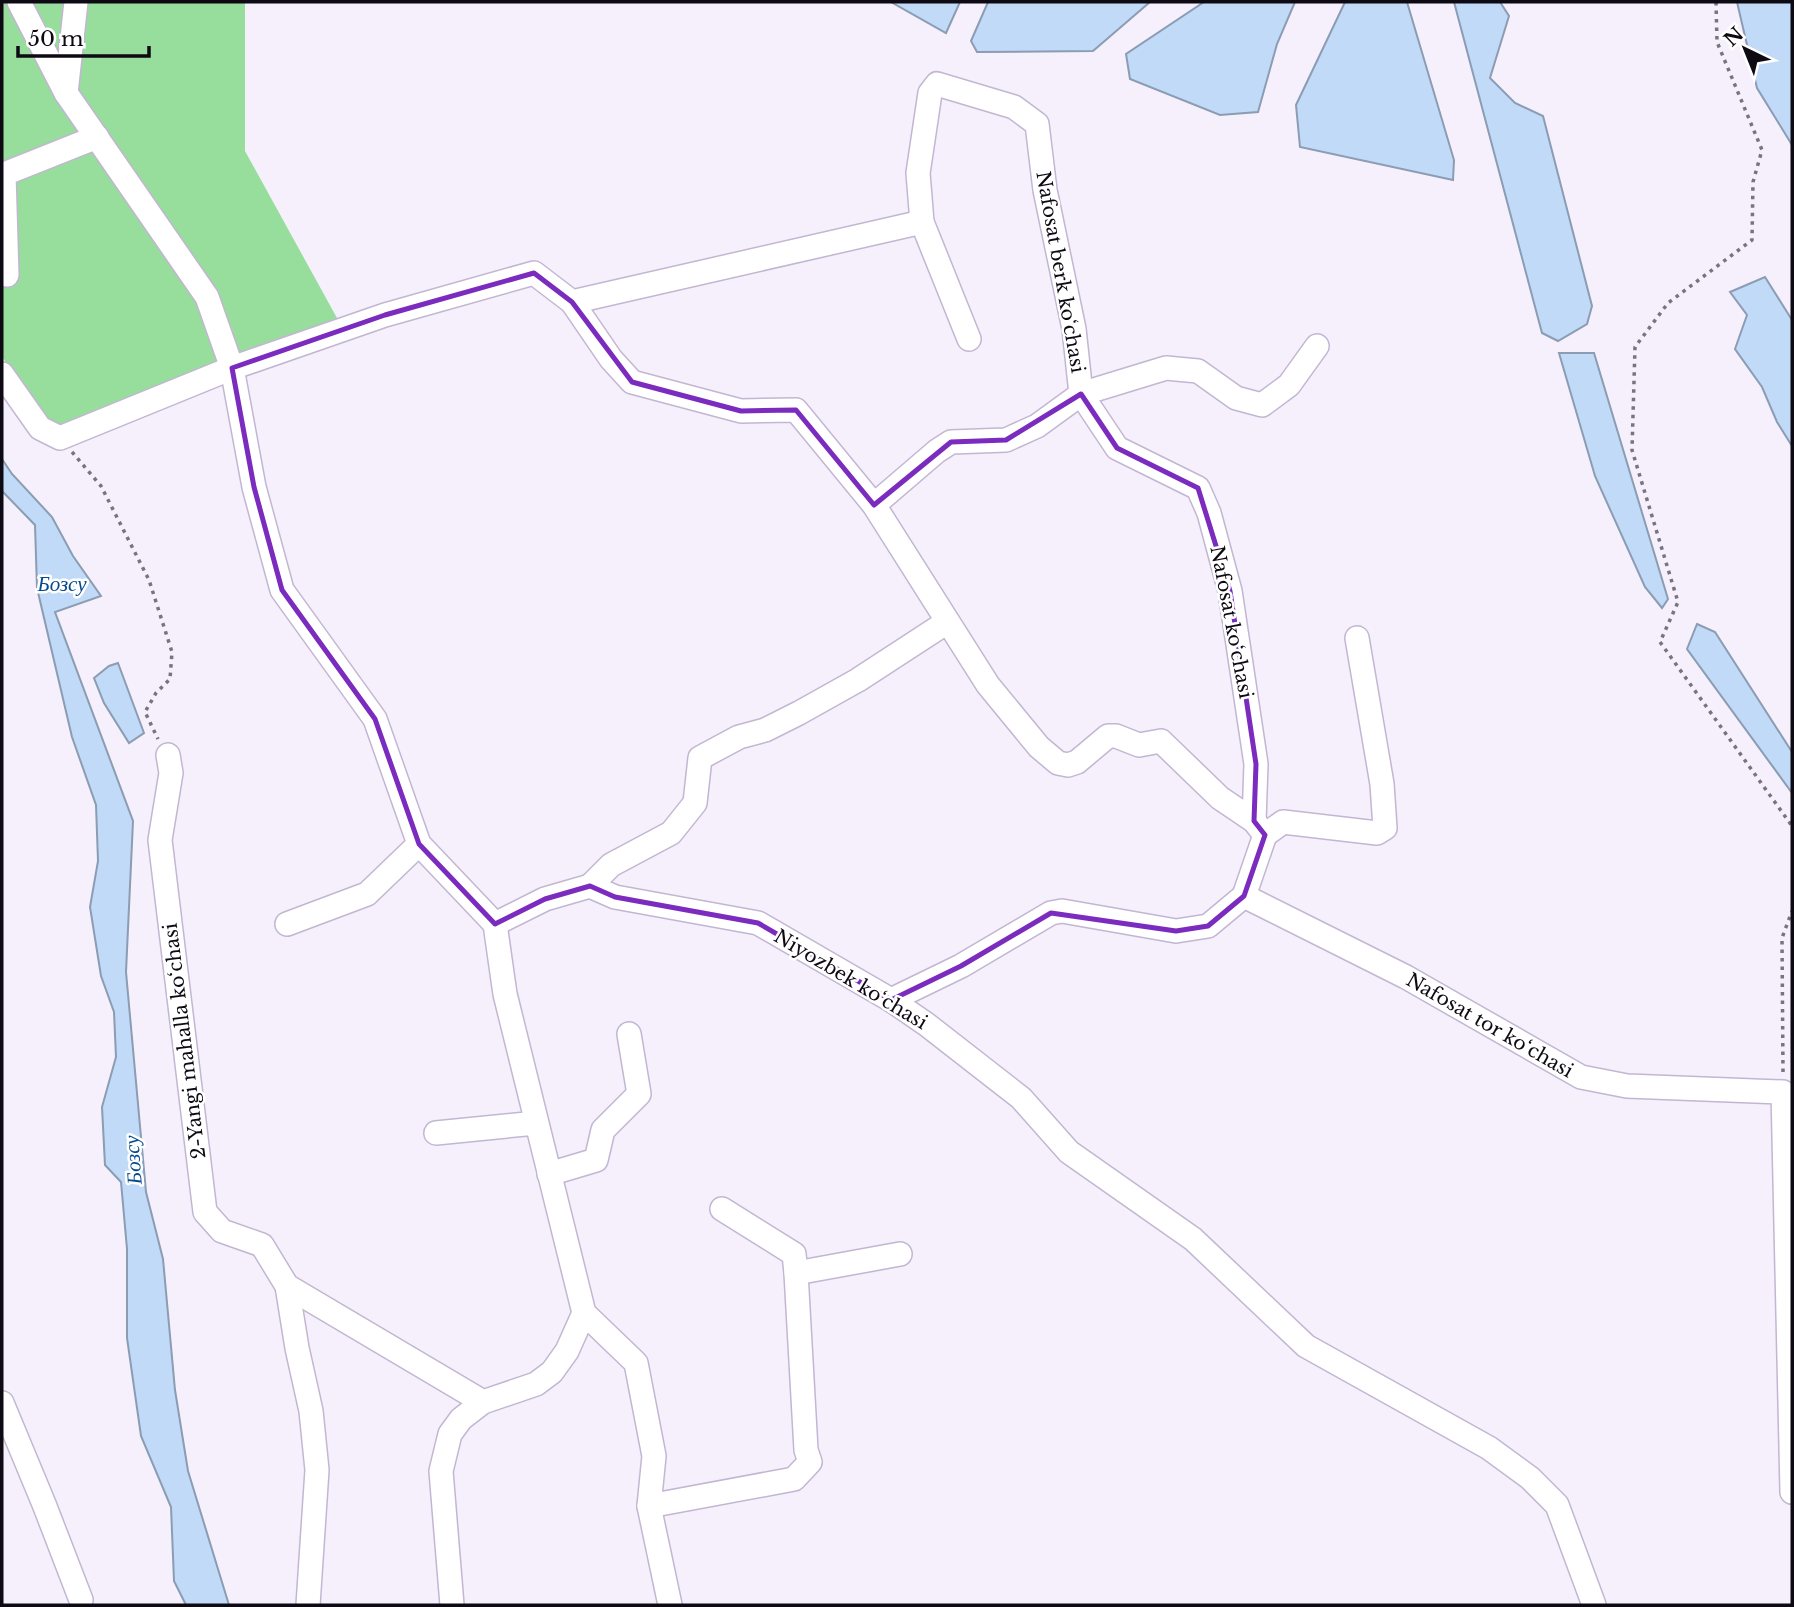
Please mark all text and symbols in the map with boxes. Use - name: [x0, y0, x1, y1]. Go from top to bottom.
- scale bar: [18, 14, 149, 58]
- north arrow: [1710, 14, 1780, 84]
- text: N: [1719, 22, 1748, 51]
- text: 50 m: [28, 26, 84, 52]
- street label: Nafosat berk ko‘chasi: [1031, 169, 1090, 375]
- street label: Nafosat ko‘chasi: [1205, 544, 1258, 701]
- water label: Бозсу: [36, 571, 87, 597]
- street label: 2-Yangi mahalla ko‘chasi: [159, 921, 210, 1160]
- street label: Niyozbek ko‘chasi: [770, 925, 932, 1035]
- street label: Nafosat tor ko‘chasi: [1402, 968, 1578, 1083]
- water label: Бозсу: [118, 1134, 148, 1186]

